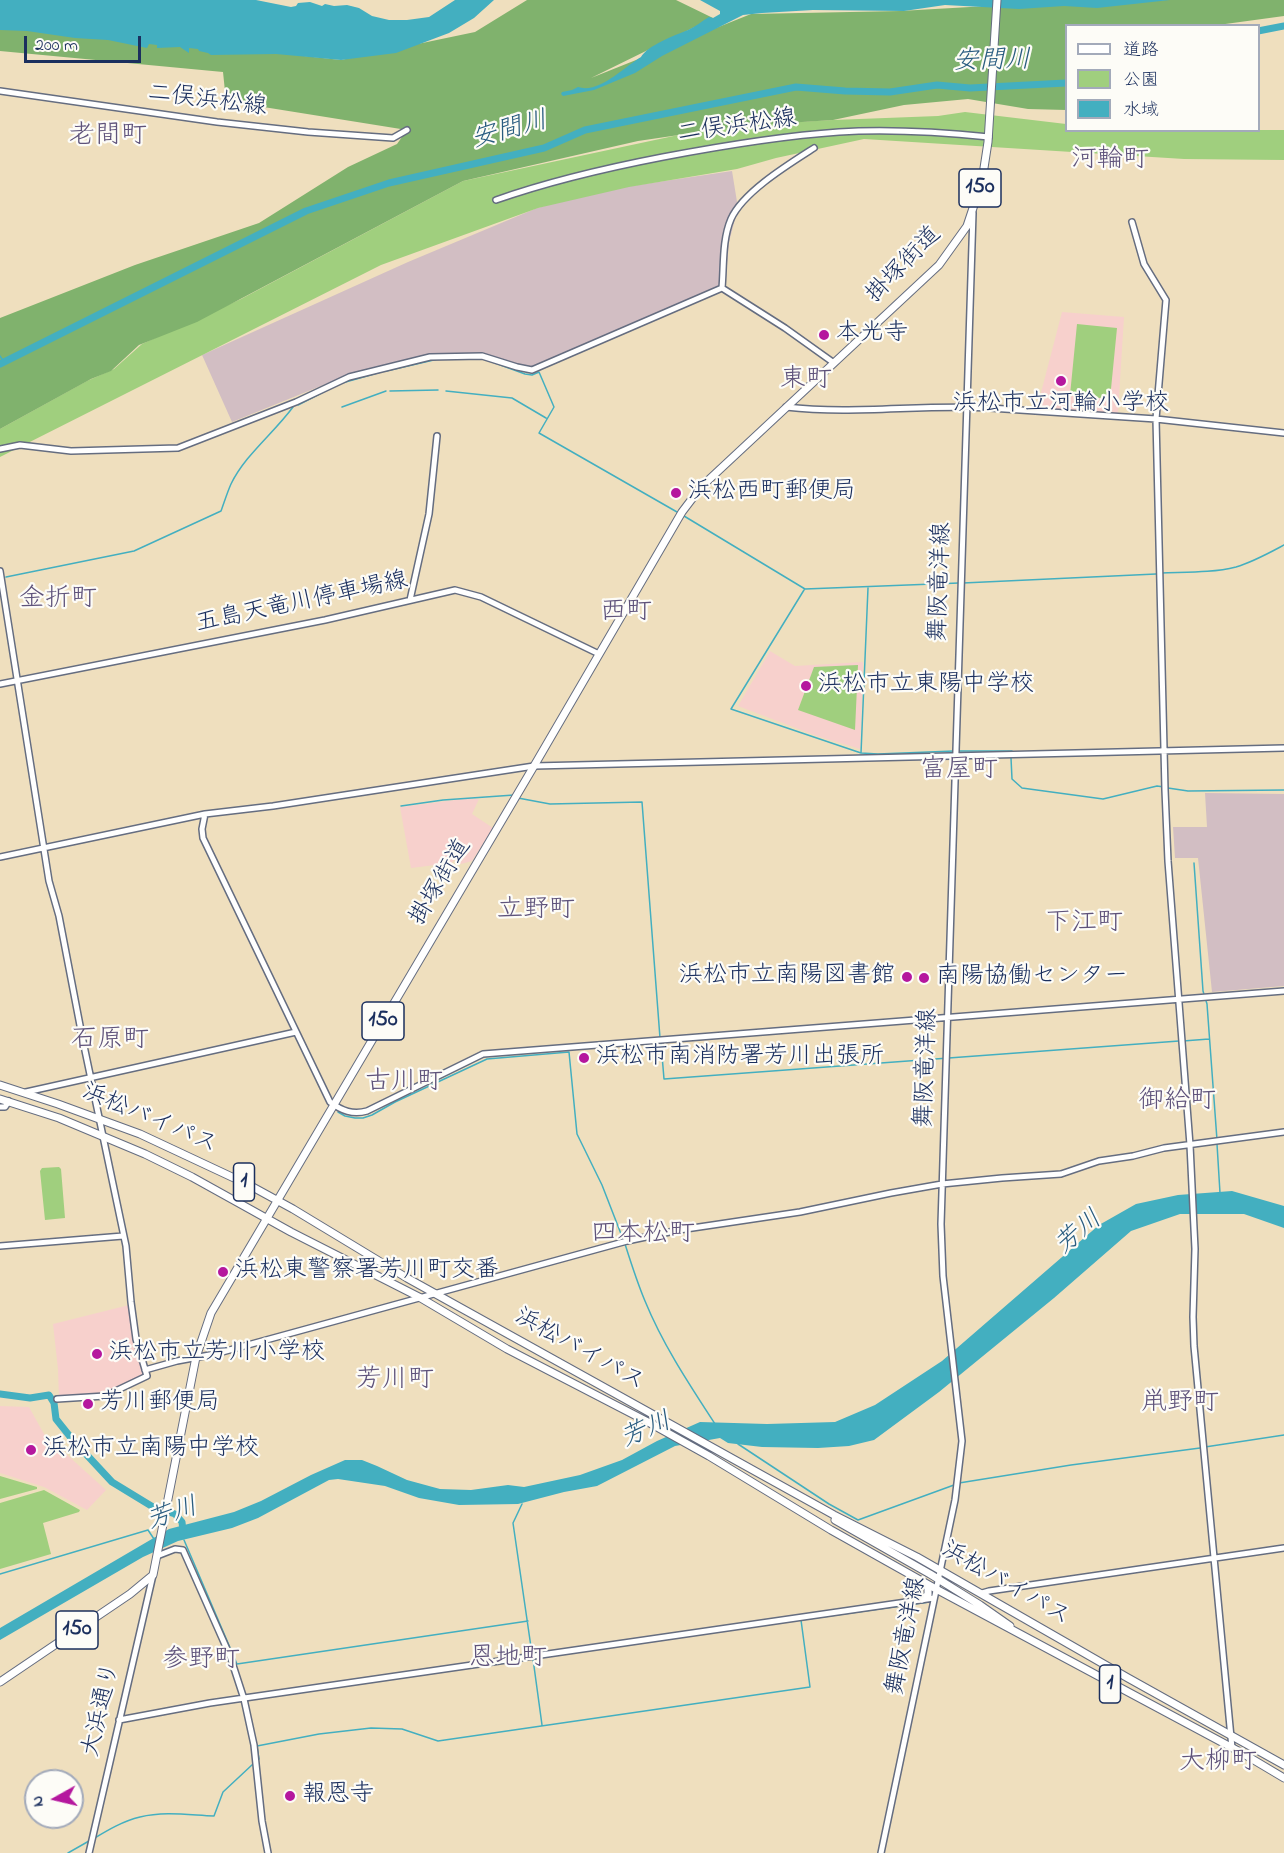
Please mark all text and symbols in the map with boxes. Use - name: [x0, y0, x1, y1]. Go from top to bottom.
- scale bar: [27, 24, 144, 62]
- legend: [1065, 24, 1260, 132]
- text: 200 m: [35, 33, 78, 59]
- text: 道路: [1123, 38, 1159, 64]
- water label: 安間川: [953, 47, 1031, 79]
- text: 公園: [1123, 68, 1159, 94]
- street label: 二俣浜松線: [146, 80, 268, 124]
- text: 水域: [1123, 98, 1159, 124]
- street label: 二俣浜松線: [676, 105, 798, 151]
- water label: 安間川: [468, 107, 552, 157]
- district label: 老間町: [69, 122, 147, 154]
- district label: 河輪町: [1071, 146, 1149, 178]
- road number: 150: [959, 169, 1001, 207]
- street label: 掛塚街道: [861, 221, 949, 311]
- place label: 本光寺: [836, 321, 908, 349]
- marker: 本光寺: [817, 328, 831, 342]
- district label: 東町: [780, 366, 832, 398]
- marker: 浜松市立河輪小学校: [1054, 374, 1068, 388]
- place label: 浜松市立河輪小学校: [953, 391, 1169, 419]
- place label: 浜松西町郵便局: [688, 479, 856, 507]
- marker: 浜松西町郵便局: [669, 486, 683, 500]
- street label: 舞阪竜洋線: [926, 522, 958, 642]
- street label: 五島天竜川停車場線: [193, 567, 411, 641]
- district label: 金折町: [19, 585, 97, 617]
- district label: 西町: [600, 598, 652, 630]
- place label: 浜松市立東陽中学校: [818, 672, 1034, 700]
- marker: 浜松市立東陽中学校: [799, 679, 813, 693]
- district label: 富屋町: [920, 756, 998, 788]
- street label: 掛塚街道: [405, 834, 479, 932]
- district label: 立野町: [497, 896, 575, 928]
- district label: 下江町: [1045, 909, 1123, 941]
- place label: 浜松市立南陽図書館: [679, 963, 895, 991]
- place label: 南陽協働センター: [936, 964, 1128, 992]
- marker: 浜松市立南陽図書館: [900, 970, 914, 984]
- marker: 南陽協働センター: [917, 971, 931, 985]
- road number: 150: [362, 1002, 404, 1040]
- street label: 舞阪竜洋線: [912, 1008, 944, 1128]
- district label: 石原町: [71, 1026, 149, 1058]
- place label: 浜松市南消防署芳川出張所: [596, 1044, 884, 1072]
- marker: 浜松市南消防署芳川出張所: [577, 1051, 591, 1065]
- district label: 古川町: [365, 1068, 443, 1100]
- street label: 浜松バイパス: [77, 1079, 221, 1161]
- district label: 御給町: [1138, 1087, 1216, 1119]
- road number: 1: [234, 1163, 254, 1201]
- water label: 芳川: [1050, 1205, 1110, 1263]
- district label: 四本松町: [591, 1220, 695, 1252]
- place label: 浜松東警察署芳川町交番: [235, 1258, 499, 1286]
- marker: 浜松東警察署芳川町交番: [216, 1265, 230, 1279]
- street label: 浜松バイパス: [509, 1303, 649, 1399]
- place label: 浜松市立芳川小学校: [109, 1340, 325, 1368]
- marker: 浜松市立芳川小学校: [90, 1347, 104, 1361]
- district label: 芳川町: [356, 1366, 434, 1398]
- district label: 鼡野町: [1141, 1389, 1219, 1421]
- place label: 芳川郵便局: [100, 1390, 220, 1418]
- marker: 芳川郵便局: [81, 1397, 95, 1411]
- water label: 芳川: [617, 1407, 677, 1457]
- place label: 浜松市立南陽中学校: [43, 1436, 259, 1464]
- marker: 浜松市立南陽中学校: [24, 1443, 38, 1457]
- water label: 芳川: [143, 1493, 203, 1539]
- street label: 浜松バイパス: [935, 1537, 1075, 1633]
- street label: 舞阪竜洋線: [882, 1574, 934, 1698]
- road number: 150: [56, 1611, 98, 1649]
- district label: 恩地町: [469, 1644, 547, 1676]
- district label: 参野町: [162, 1646, 240, 1678]
- street label: 大浜通り: [78, 1660, 128, 1760]
- road number: 1: [1100, 1665, 1120, 1703]
- district label: 大柳町: [1179, 1748, 1257, 1780]
- north arrow: [24, 1769, 84, 1829]
- place label: 報恩寺: [302, 1782, 374, 1810]
- marker: 報恩寺: [283, 1789, 297, 1803]
- text: N: [26, 1794, 51, 1808]

